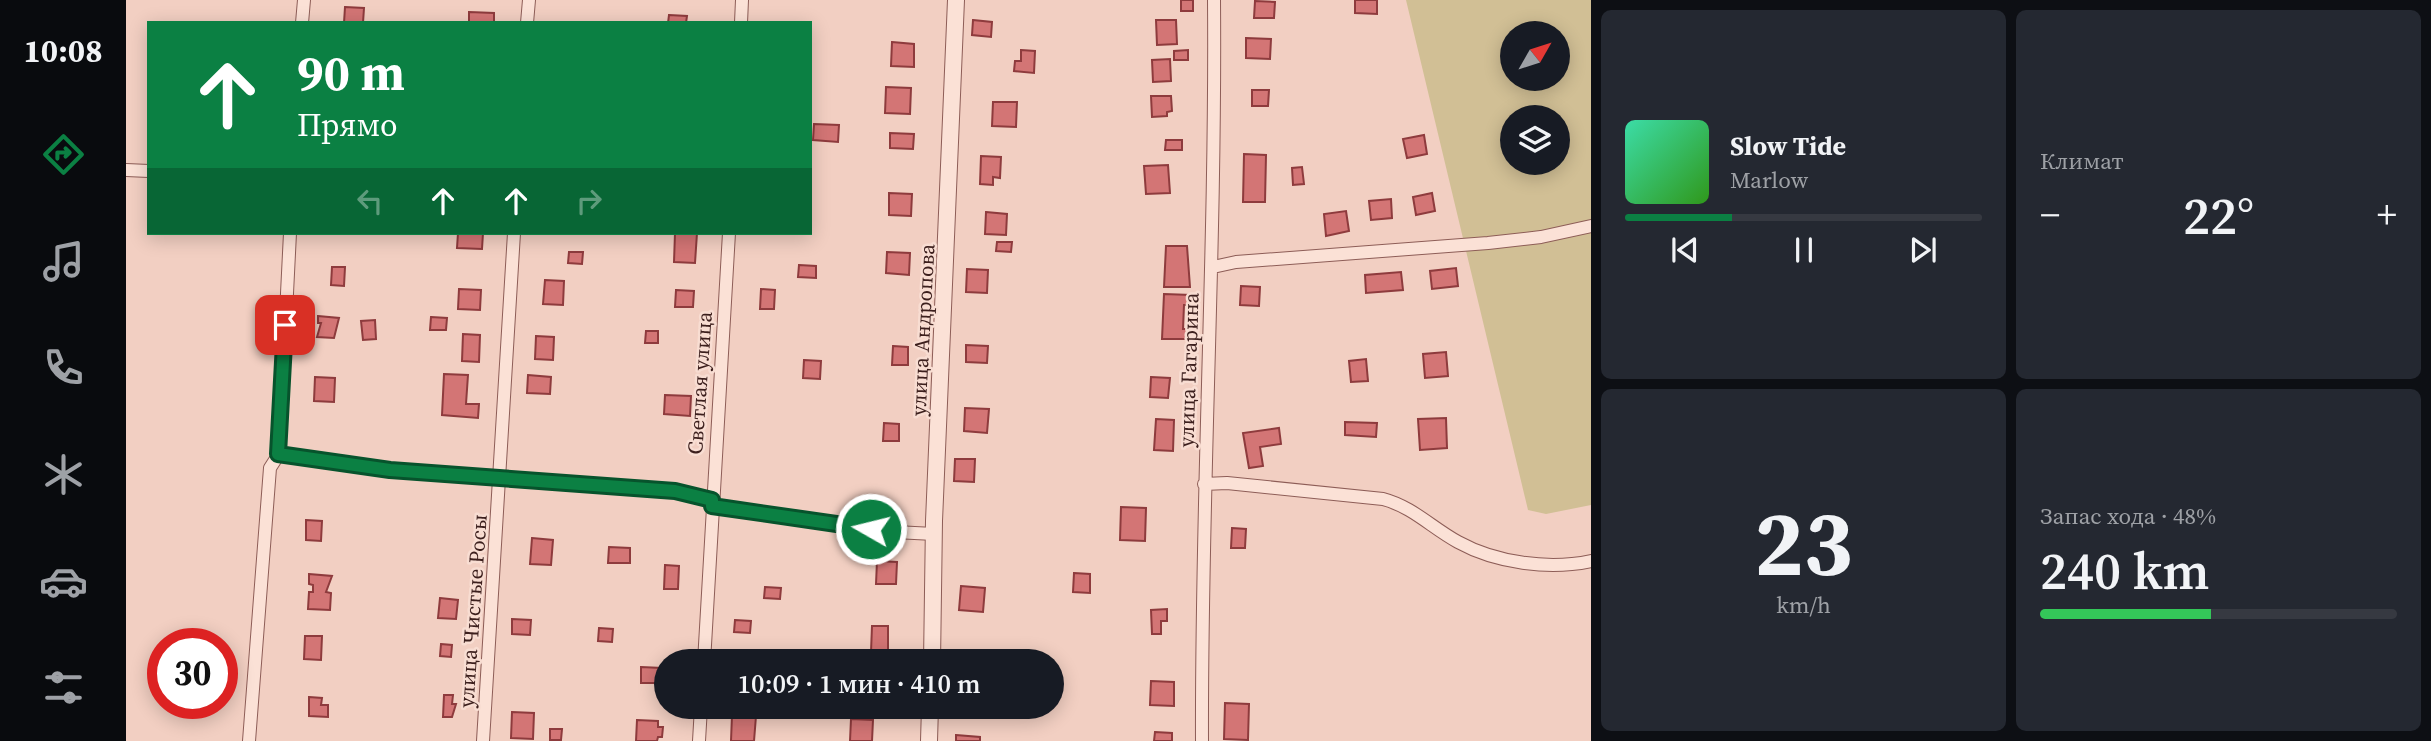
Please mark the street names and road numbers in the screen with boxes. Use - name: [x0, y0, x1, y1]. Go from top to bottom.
- street label: улица Андропова: [904, 243, 942, 417]
- street label: улица Гагарина: [1171, 292, 1206, 448]
- street label: Светлая улица: [680, 310, 719, 455]
- street label: улица Чистые Росы: [451, 513, 494, 709]

